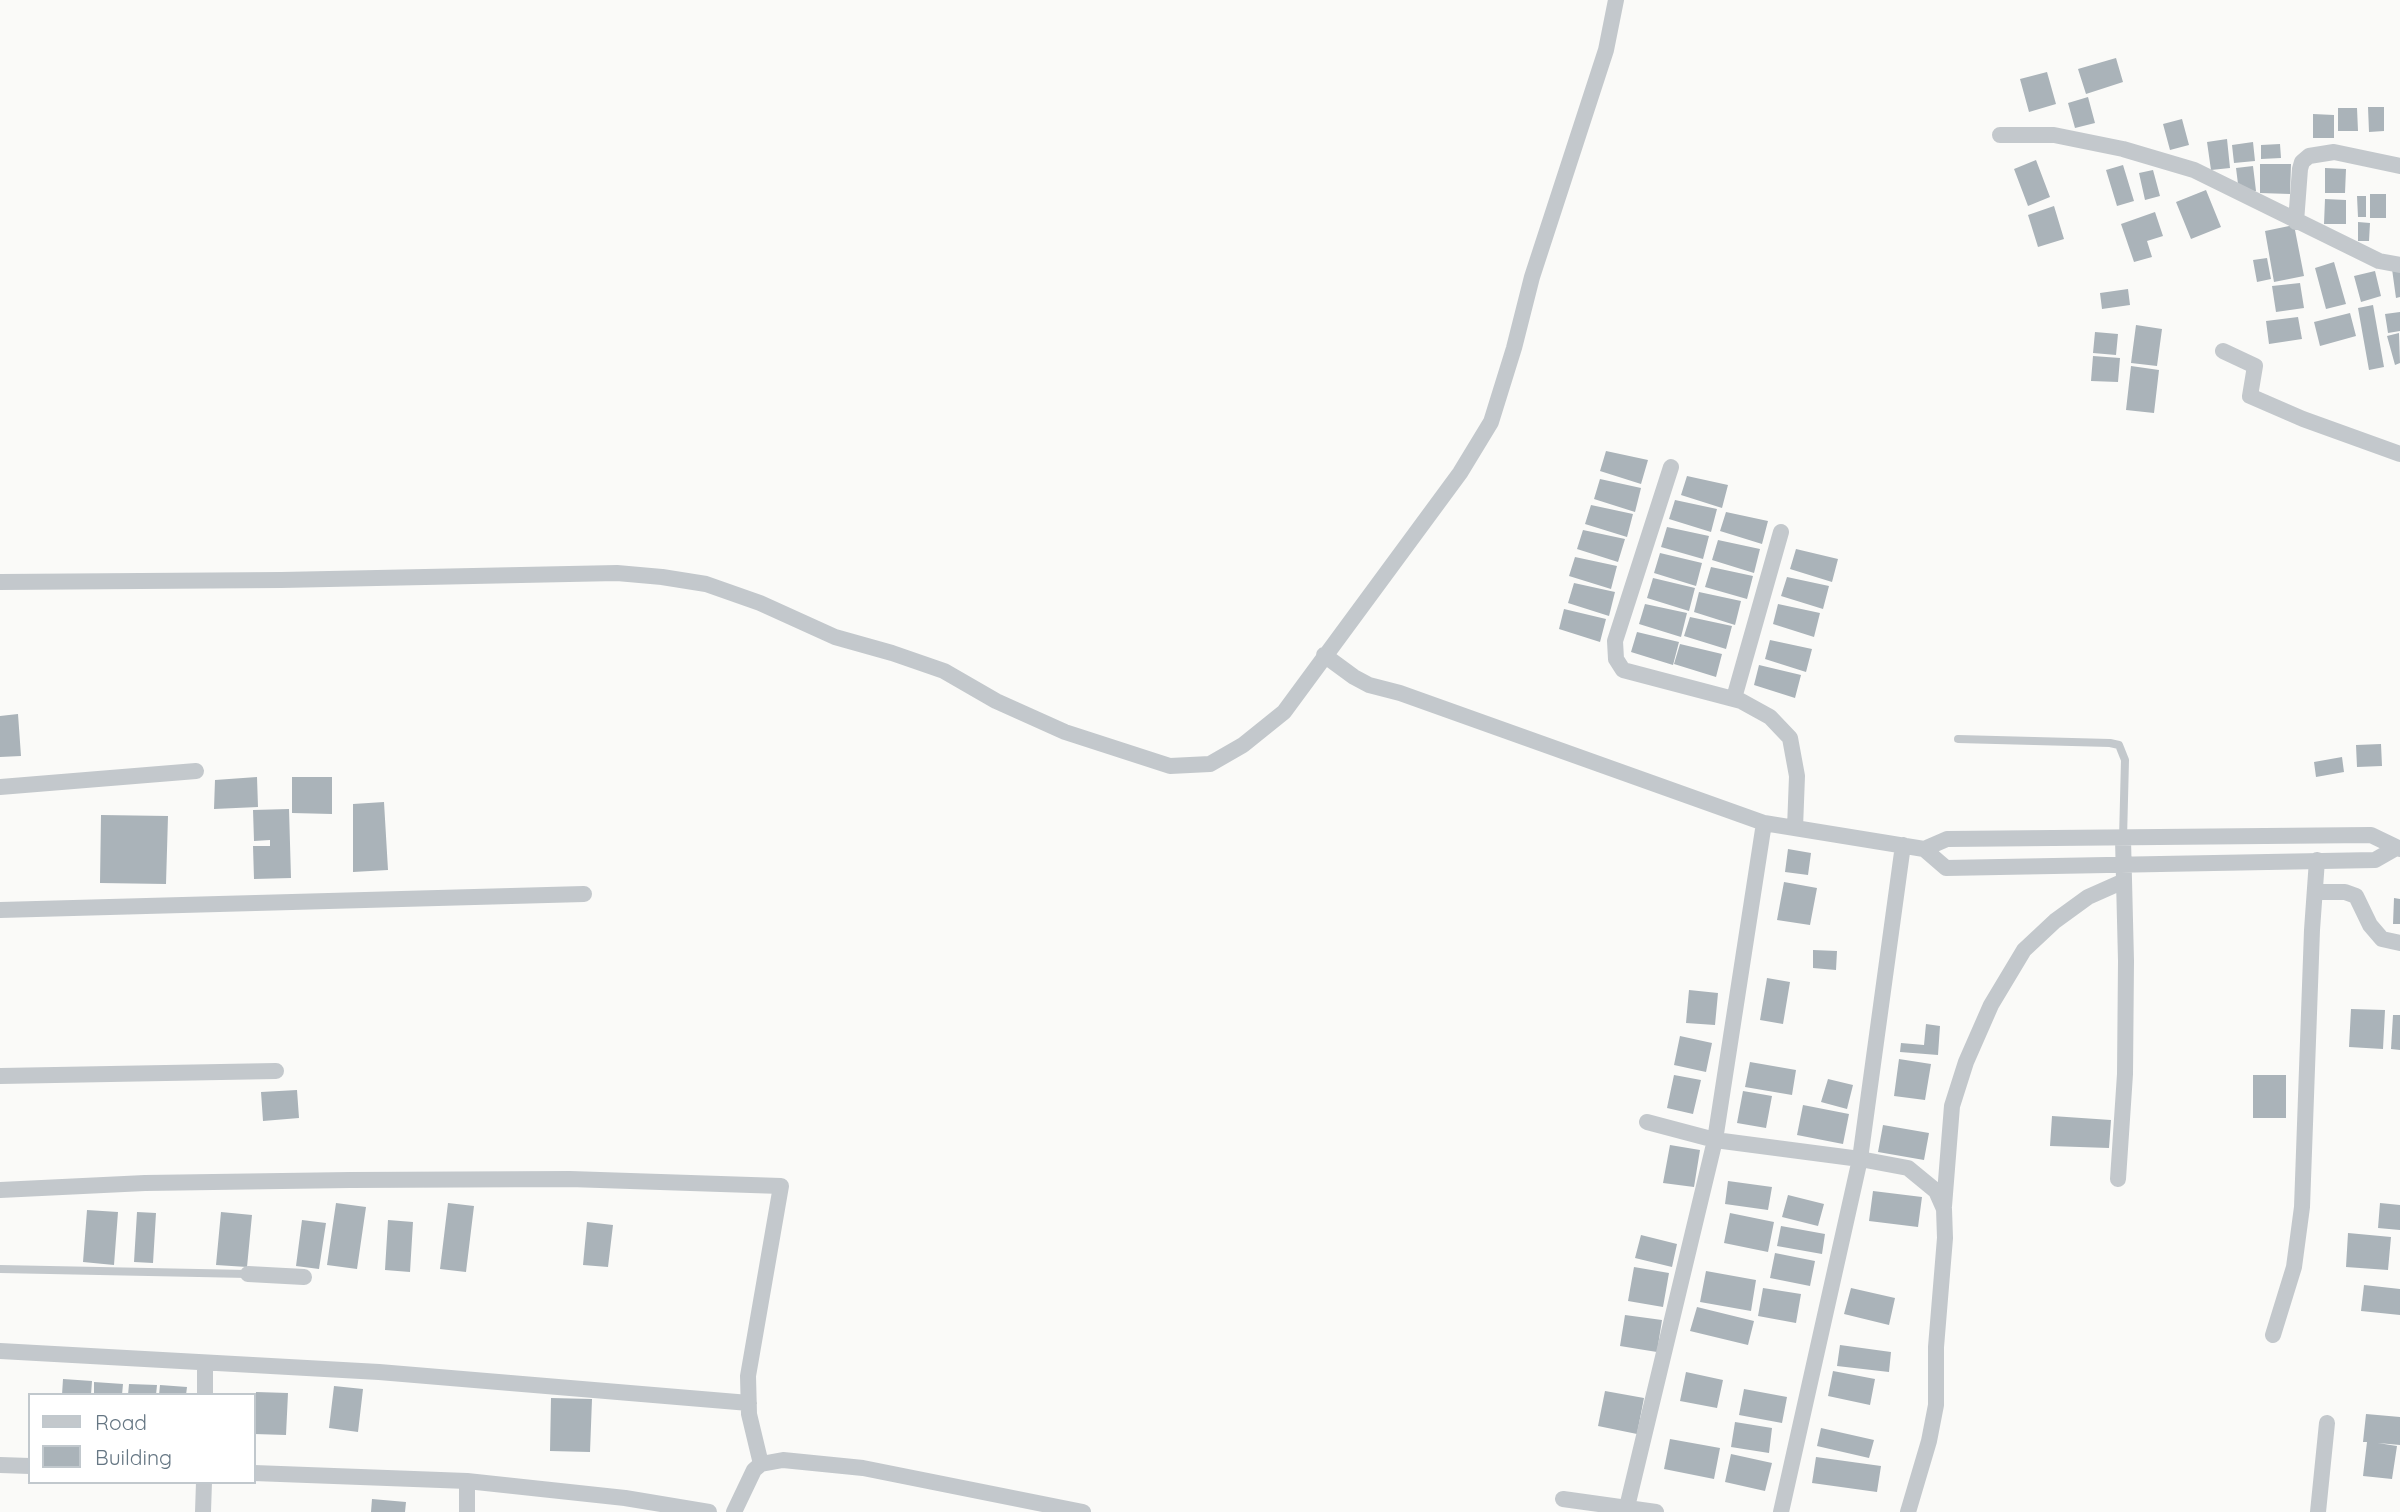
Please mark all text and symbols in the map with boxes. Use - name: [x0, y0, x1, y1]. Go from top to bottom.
- legend: [28, 1393, 256, 1484]
- text: Road: [95, 1409, 147, 1435]
- text: Building: [95, 1444, 172, 1470]

